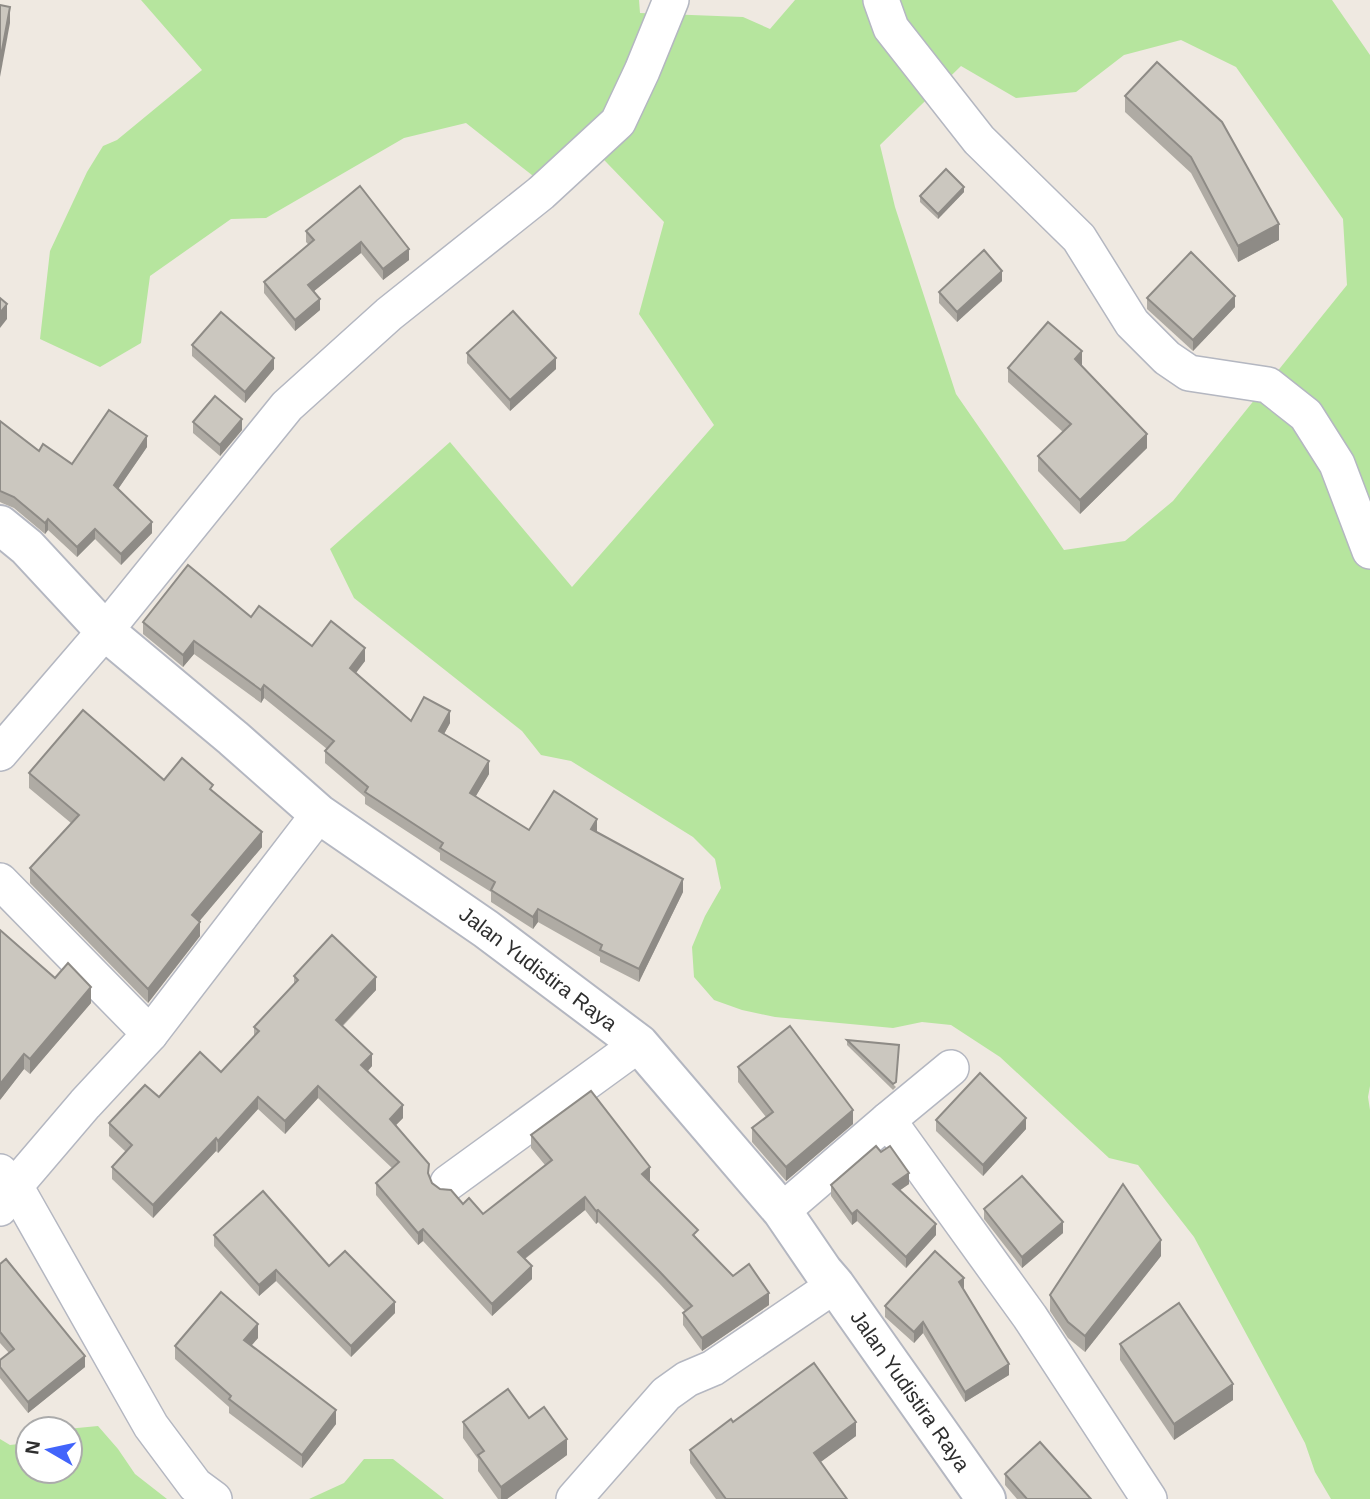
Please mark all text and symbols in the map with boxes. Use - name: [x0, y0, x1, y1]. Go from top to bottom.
- street label: Jalan Yudistira Raya: [455, 902, 622, 1035]
- street label: Jalan Yudistira Raya: [846, 1306, 975, 1476]
- north arrow: [14, 1415, 84, 1485]
- text: N: [21, 1439, 44, 1456]

